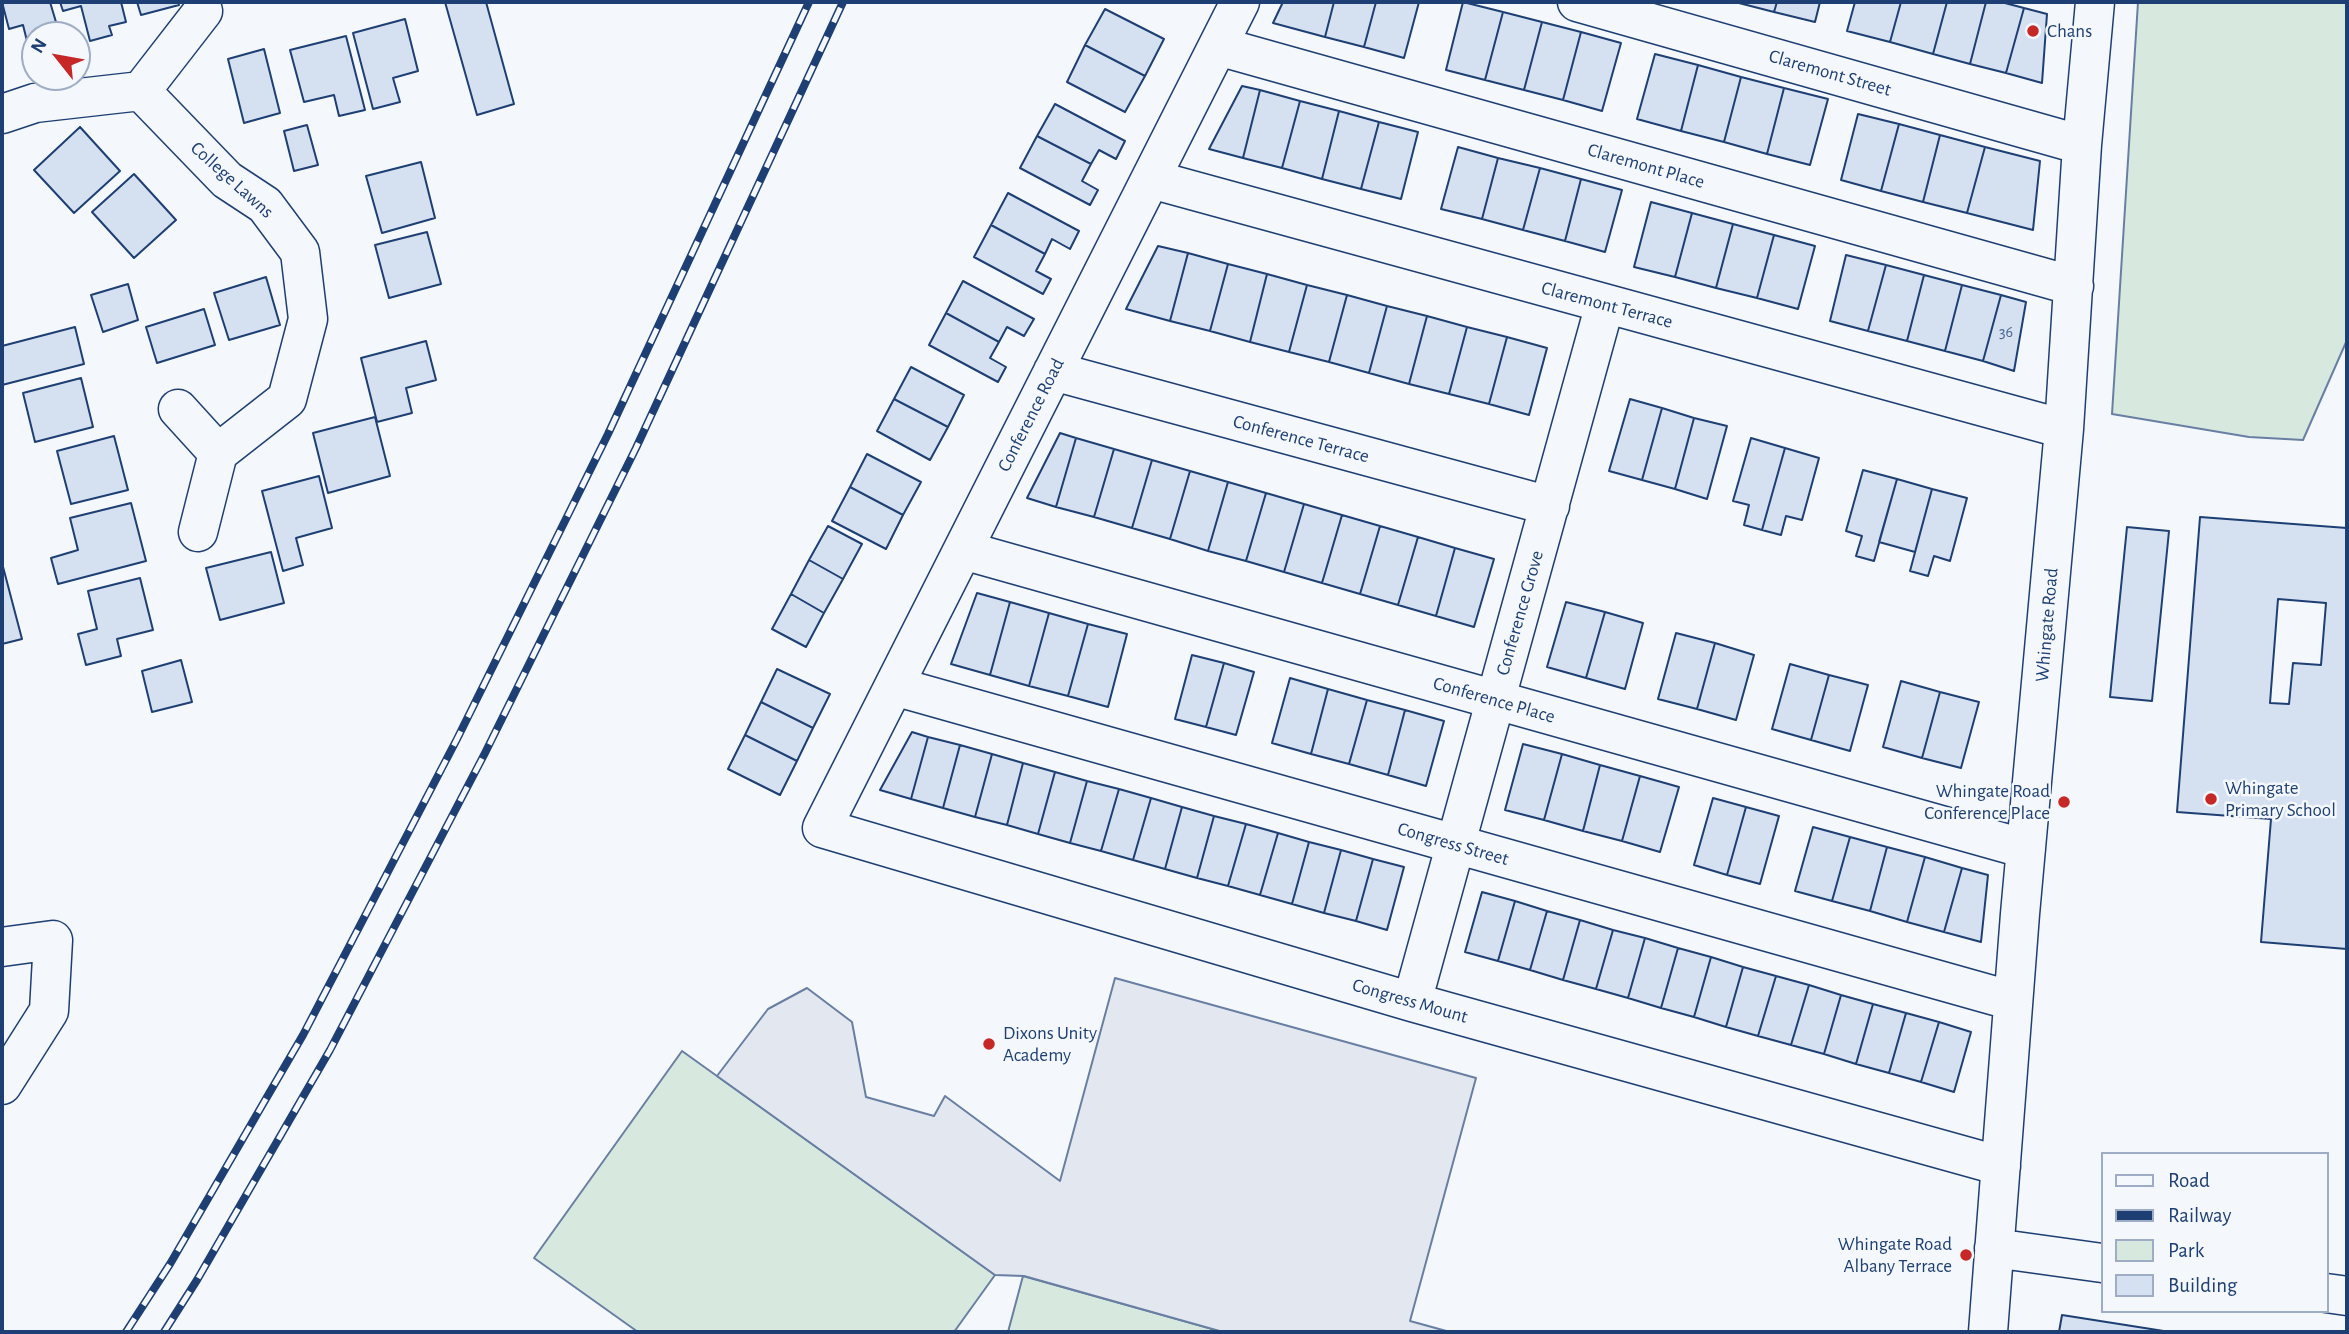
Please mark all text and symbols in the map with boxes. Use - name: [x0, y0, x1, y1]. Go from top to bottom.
- place label: Chans: [2047, 20, 2092, 42]
- north arrow: [21, 21, 91, 91]
- marker: Chans: [2025, 23, 2041, 39]
- text: N: [28, 35, 51, 57]
- street label: Claremont Street: [1766, 45, 1894, 101]
- street label: College Lawns: [186, 137, 278, 223]
- street label: Claremont Place: [1585, 138, 1707, 194]
- street label: Claremont Terrace: [1539, 277, 1675, 333]
- house number: 36: [1999, 322, 2013, 342]
- street label: Conference Road: [993, 355, 1069, 475]
- street label: Conference Terrace: [1230, 410, 1372, 468]
- street label: Conference Grove: [1491, 548, 1549, 678]
- street label: Whingate Road: [2031, 567, 2063, 683]
- street label: Conference Place: [1430, 672, 1558, 728]
- place label: Whingate Primary School: [2225, 777, 2336, 821]
- place label: Whingate Road Conference Place: [1924, 780, 2050, 824]
- marker: Whingate Primary School: [2203, 791, 2219, 807]
- marker: Whingate Road Conference Place: [2056, 794, 2072, 810]
- street label: Congress Street: [1395, 817, 1511, 871]
- street label: Congress Mount: [1350, 974, 1470, 1028]
- place label: Dixons Unity Academy: [1003, 1022, 1097, 1066]
- marker: Dixons Unity Academy: [981, 1036, 997, 1052]
- legend: [2100, 1152, 2328, 1313]
- text: Road: [2168, 1170, 2210, 1191]
- text: Railway: [2168, 1205, 2231, 1226]
- place label: Whingate Road Albany Terrace: [1838, 1233, 1952, 1277]
- text: Park: [2168, 1240, 2204, 1261]
- marker: Whingate Road Albany Terrace: [1958, 1247, 1974, 1263]
- text: Building: [2168, 1275, 2237, 1296]

